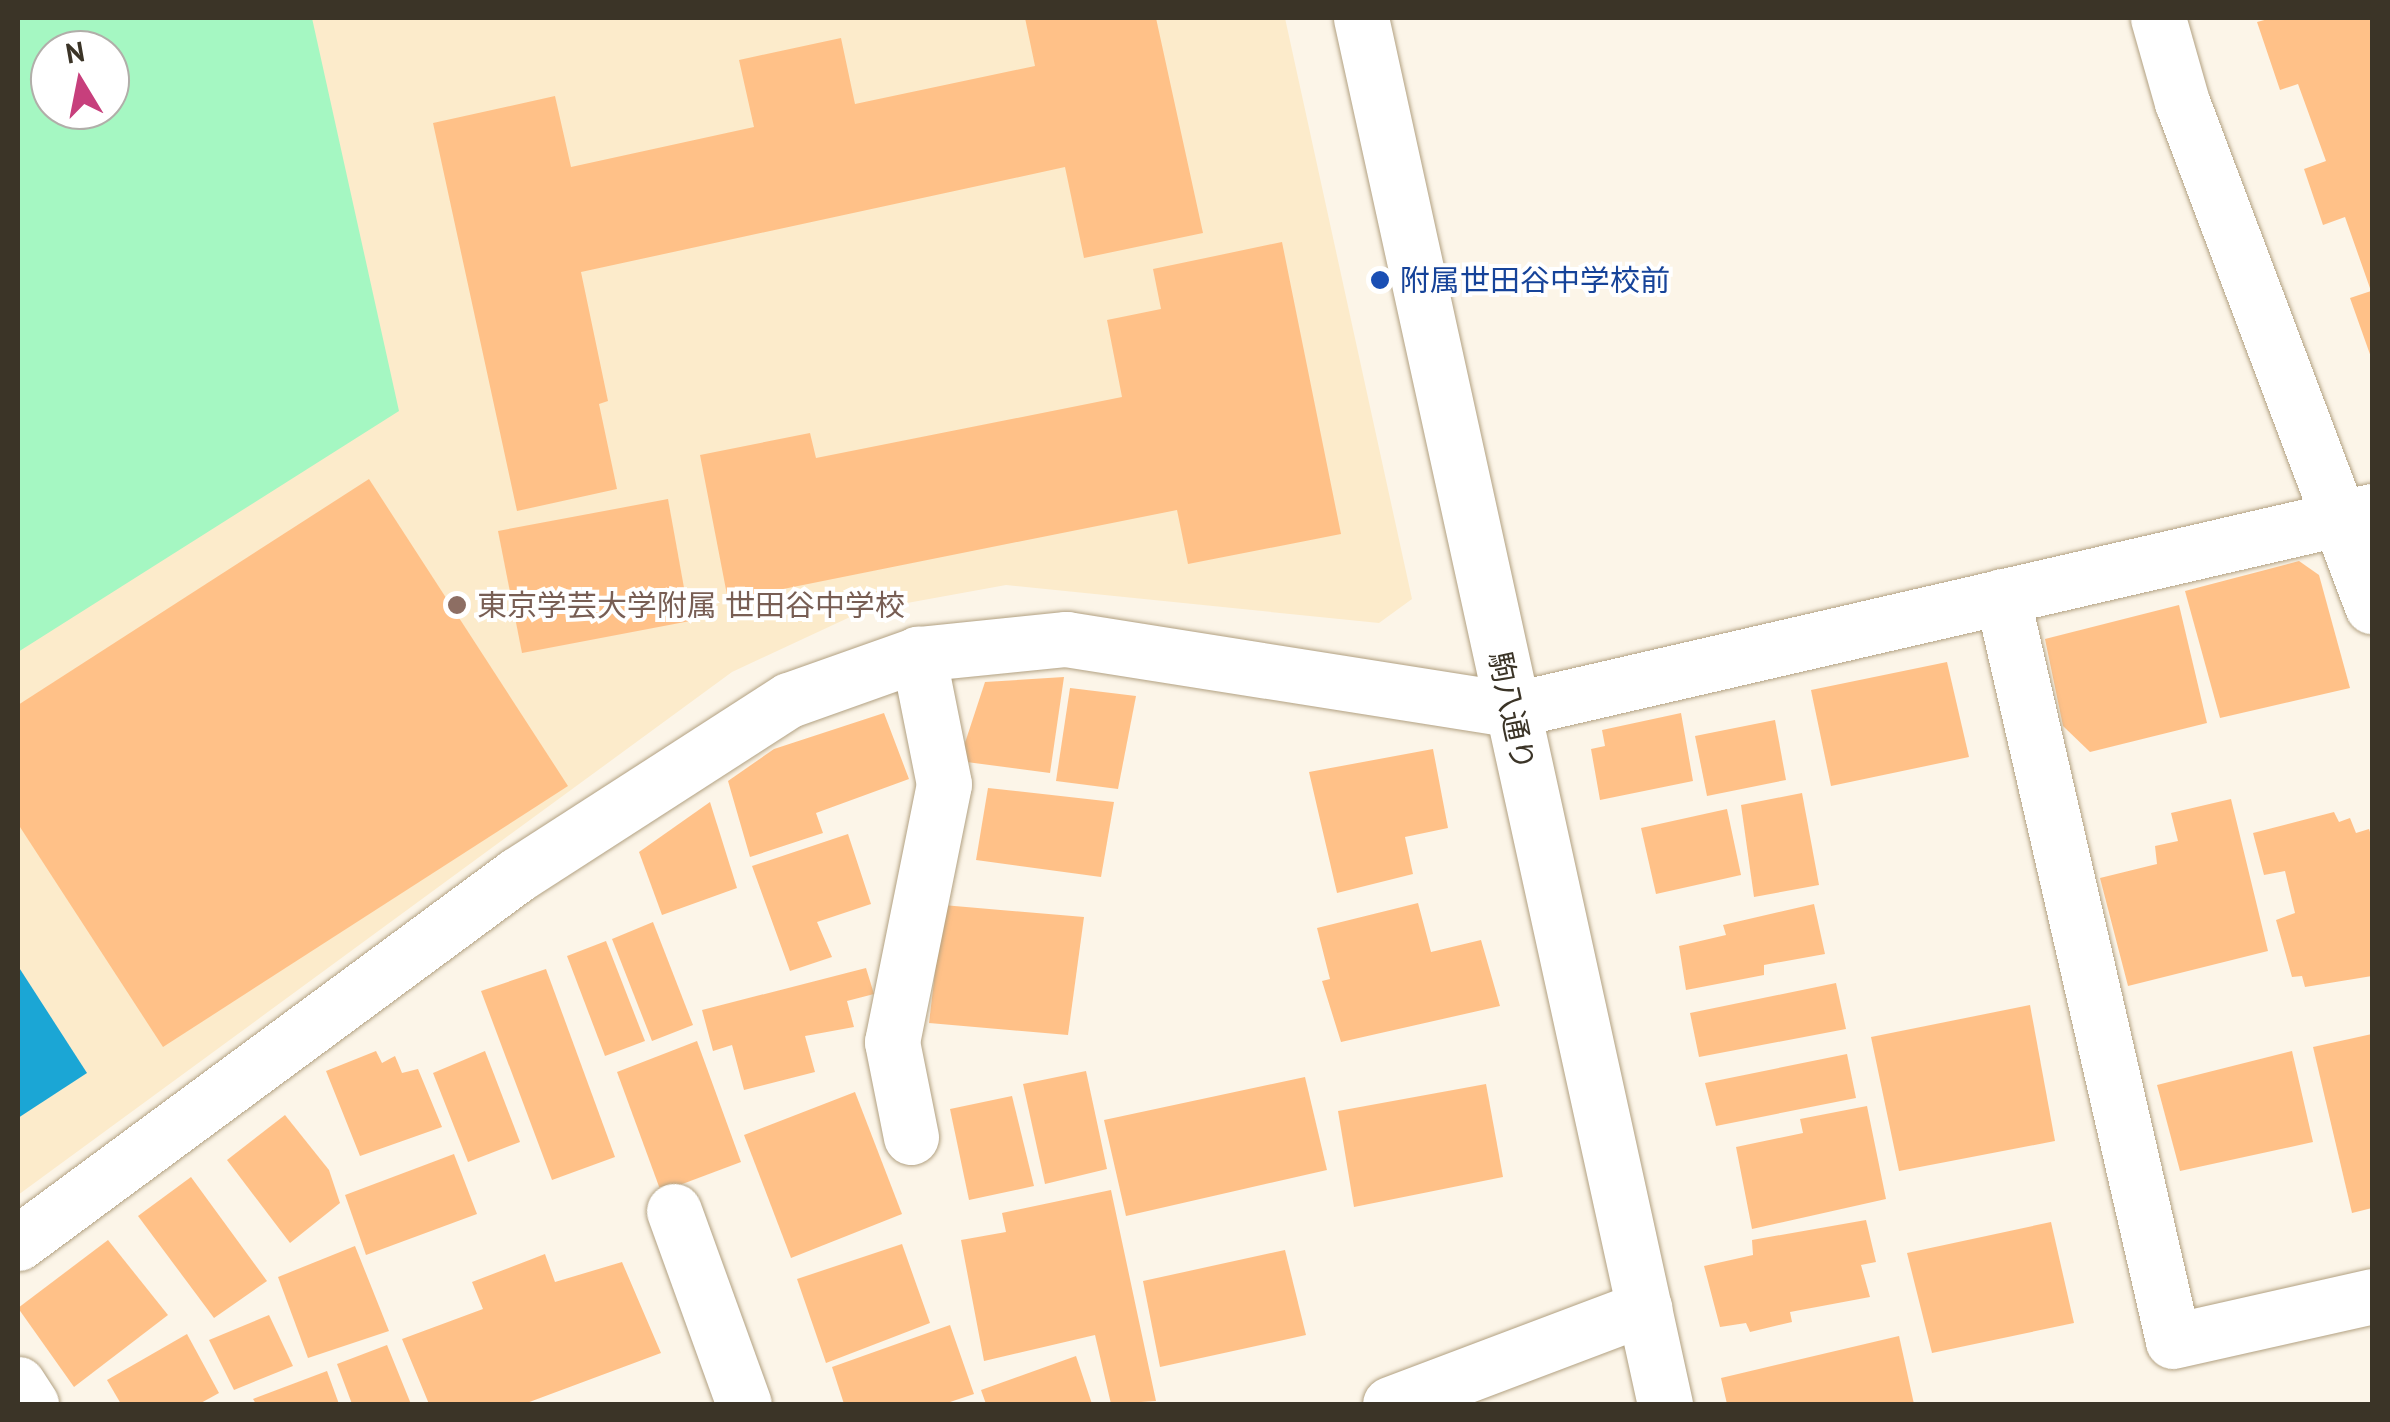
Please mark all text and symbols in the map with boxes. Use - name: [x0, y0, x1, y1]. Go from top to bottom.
- north arrow: [30, 30, 130, 130]
- text: N: [63, 32, 87, 72]
- place label: 附属世田谷中学校前: [1400, 262, 1670, 298]
- marker: 附属世田谷中学校前: [1369, 269, 1391, 291]
- place label: 東京学芸大学附属 世田谷中学校: [477, 587, 905, 623]
- marker: 東京学芸大学附属 世田谷中学校: [446, 594, 468, 616]
- street label: 駒八通り: [1482, 649, 1542, 773]

